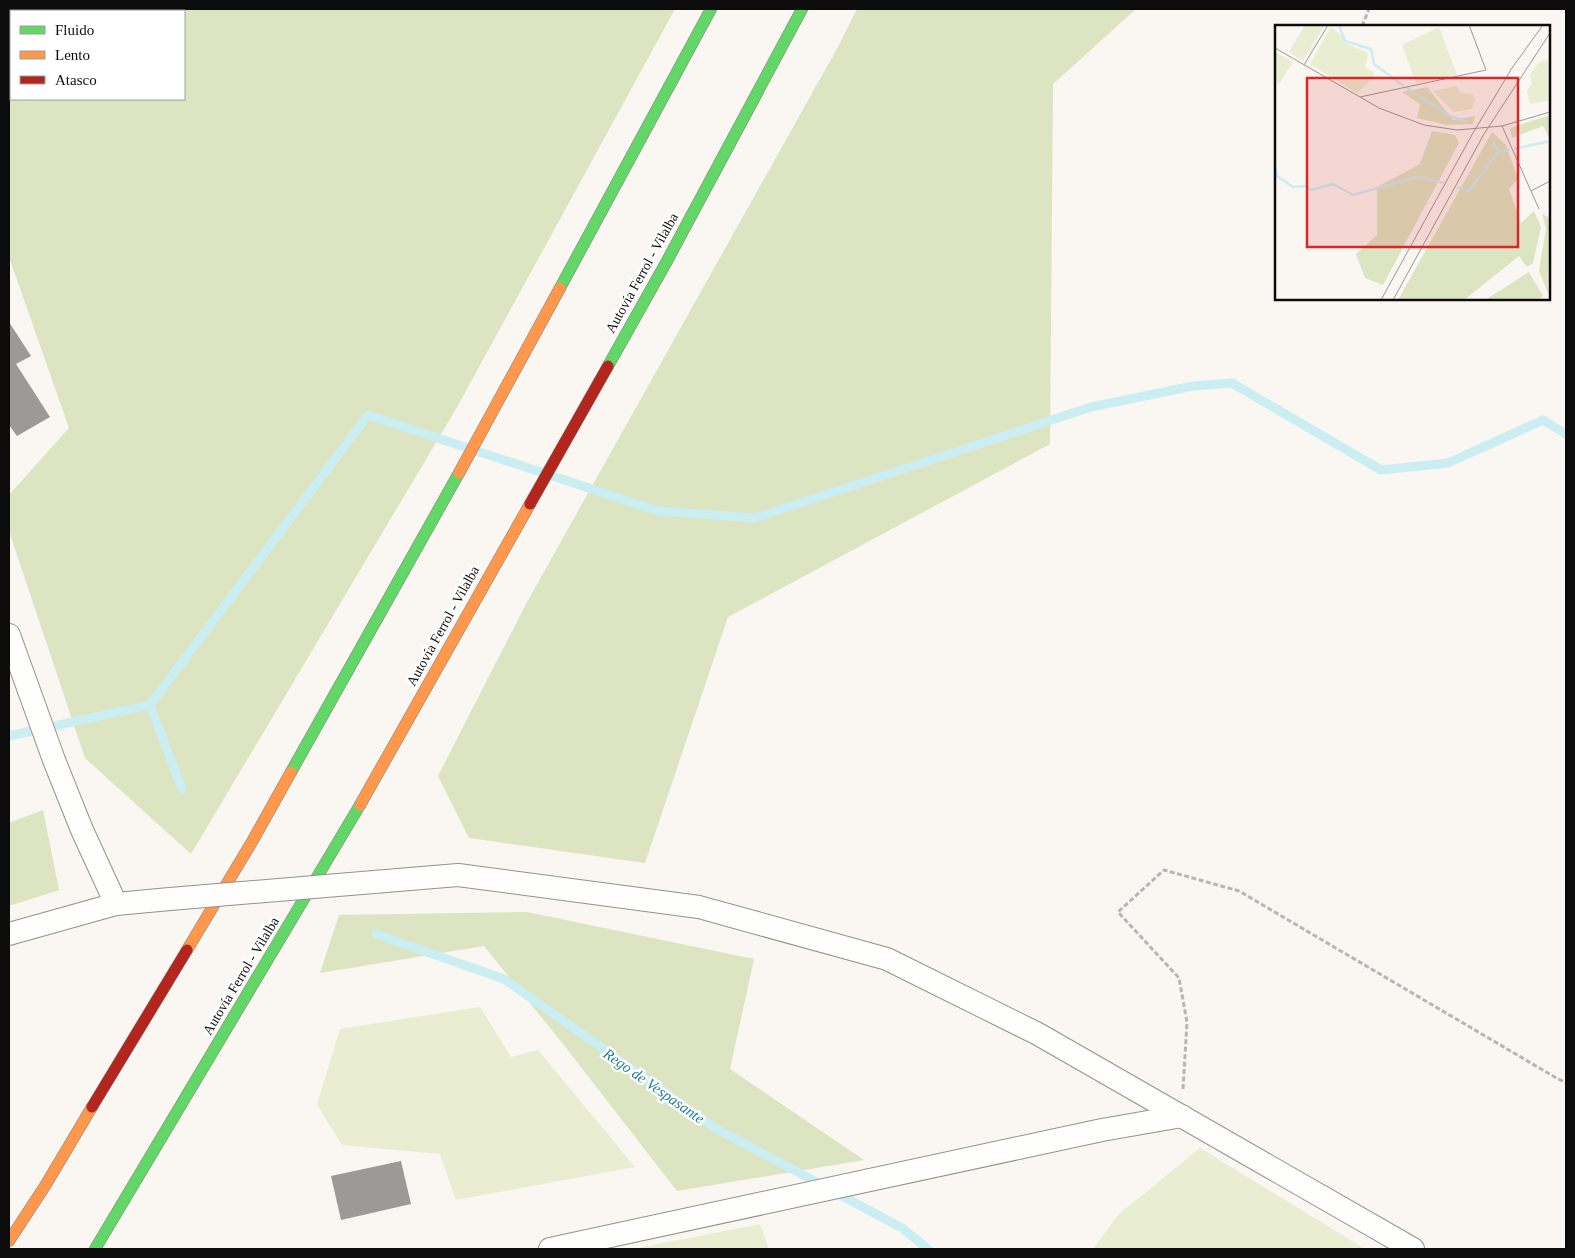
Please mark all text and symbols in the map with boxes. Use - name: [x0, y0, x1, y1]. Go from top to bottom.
- legend: [10, 10, 185, 100]
- text: Fluido: [55, 22, 94, 38]
- inset map: [1275, 25, 1550, 300]
- text: Lento: [55, 47, 90, 63]
- text: Atasco: [55, 72, 97, 88]
- street label: Autovía Ferrol - Vilalba: [603, 210, 682, 335]
- street label: Autovía Ferrol - Vilalba: [404, 563, 483, 688]
- street label: Autovía Ferrol - Vilalba: [200, 914, 282, 1038]
- water label: Rego de Vespasante: [600, 1045, 708, 1127]

